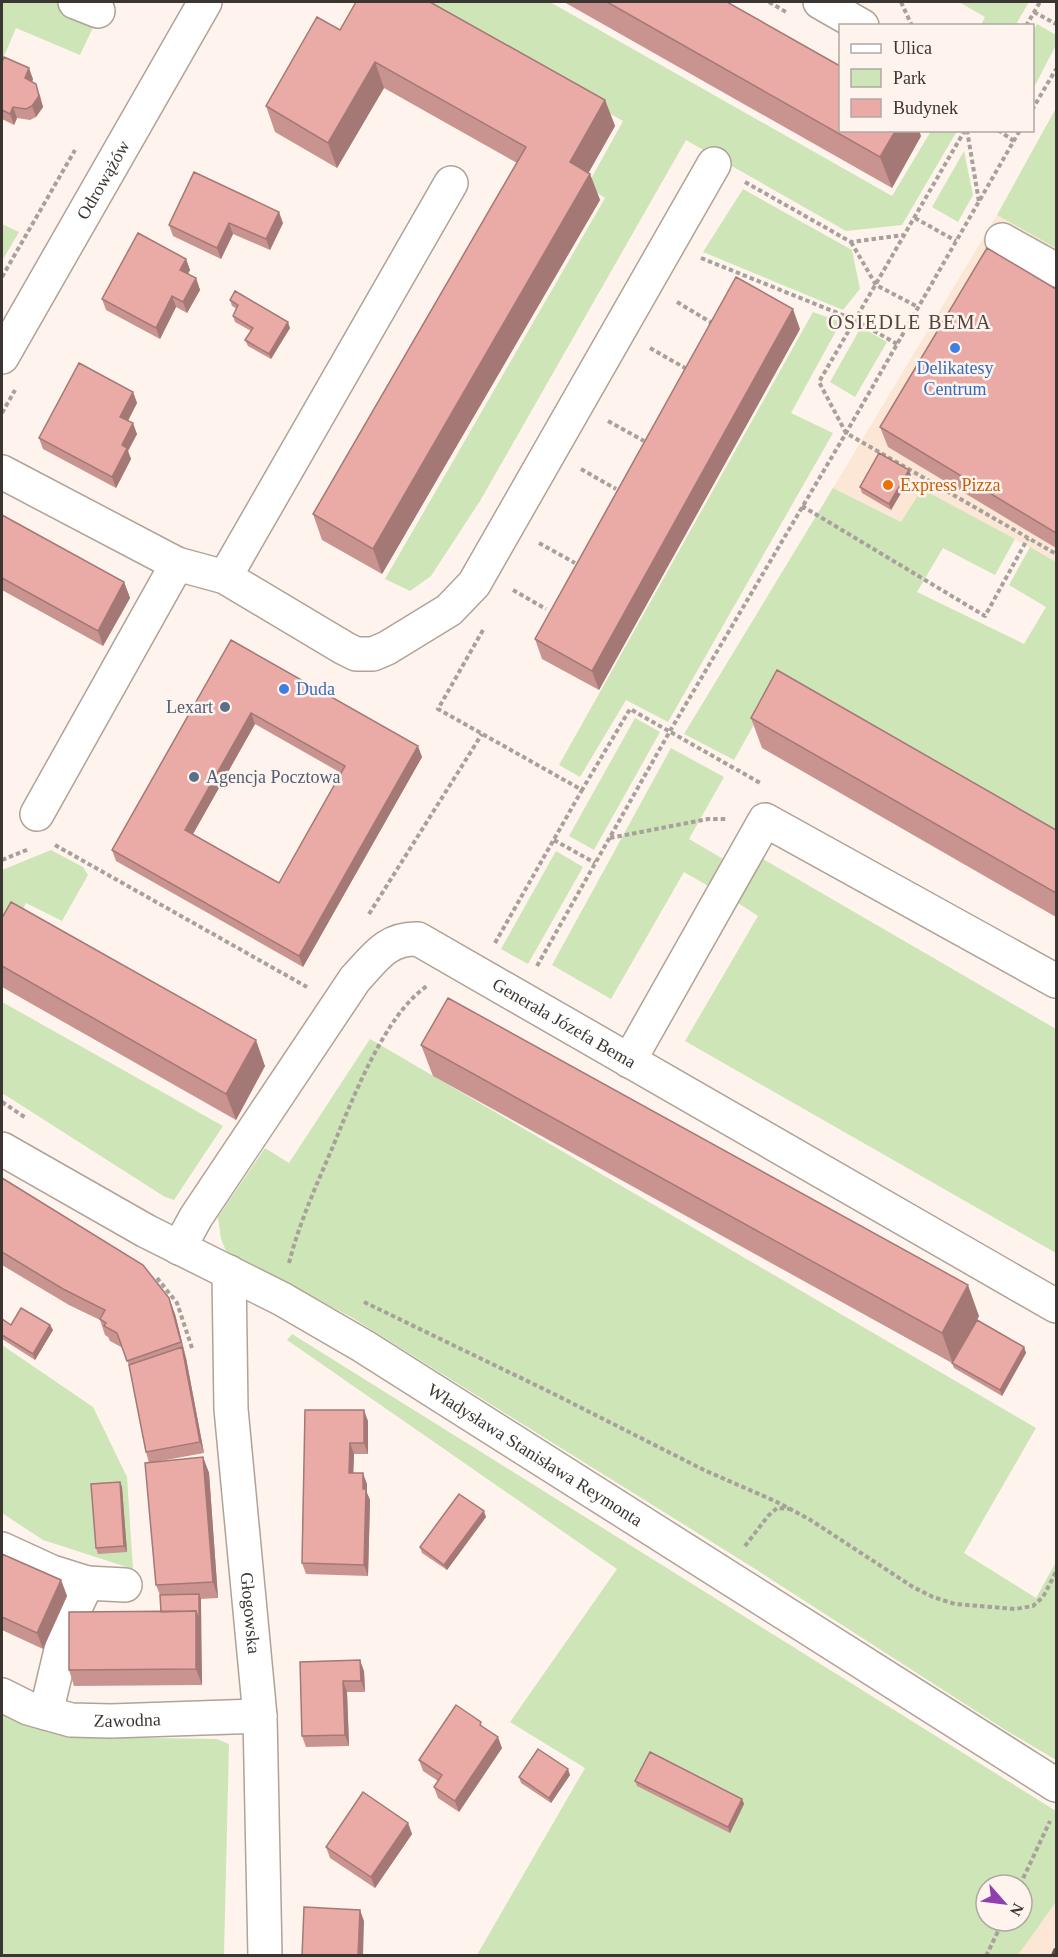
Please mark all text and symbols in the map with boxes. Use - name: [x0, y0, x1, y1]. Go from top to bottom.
- legend: [839, 24, 1034, 132]
- text: Ulica: [893, 38, 932, 58]
- text: Park: [893, 68, 926, 88]
- text: Budynek: [893, 98, 958, 118]
- street label: Odrowążów: [73, 137, 134, 223]
- district label: OSIEDLE BEMA: [828, 311, 992, 333]
- marker: Delikatesy Centrum: [948, 341, 962, 355]
- place label: Delikatesy Centrum: [917, 358, 993, 399]
- place label: Express Pizza: [900, 475, 1000, 495]
- marker: Express Pizza: [881, 478, 895, 492]
- place label: Duda: [296, 679, 335, 699]
- marker: Duda: [277, 682, 291, 696]
- place label: Lexart: [166, 697, 213, 717]
- marker: Lexart: [218, 700, 232, 714]
- place label: Agencja Pocztowa: [206, 767, 340, 787]
- marker: Agencja Pocztowa: [187, 770, 201, 784]
- street label: Generała Józefa Bema: [489, 974, 639, 1072]
- street label: Władysława Stanisława Reymonta: [424, 1380, 646, 1530]
- street label: Głogowska: [236, 1571, 264, 1655]
- street label: Zawodna: [94, 1709, 161, 1731]
- north arrow: [974, 1873, 1034, 1933]
- text: N: [1006, 1901, 1027, 1919]

